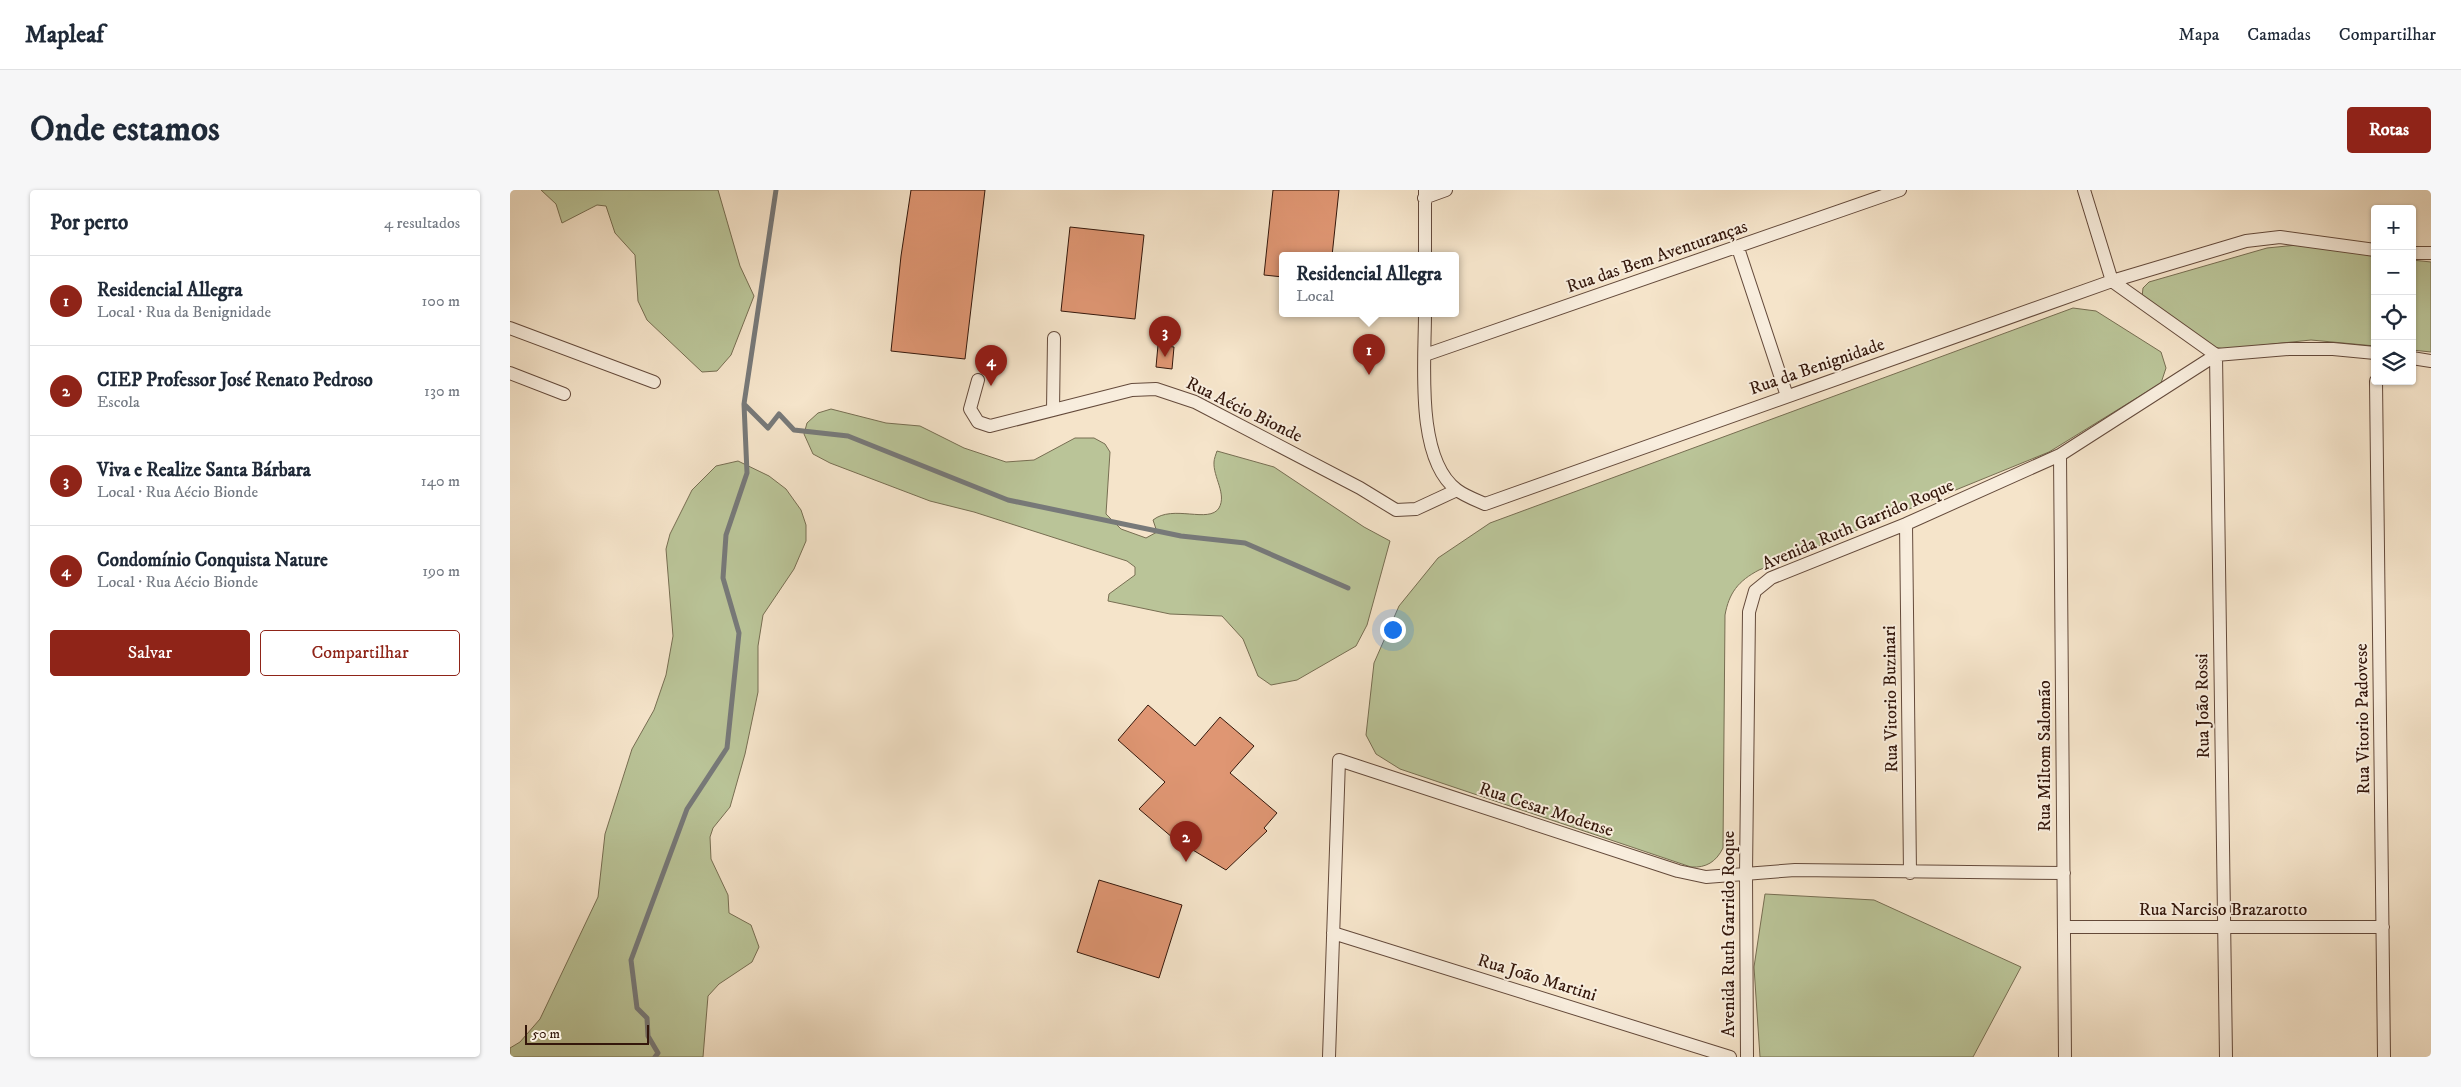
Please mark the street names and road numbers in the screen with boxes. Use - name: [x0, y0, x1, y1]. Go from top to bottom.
- street label: Rua das Bem Aventuranças: [1563, 216, 1751, 298]
- street label: Rua da Benignidade: [1747, 334, 1887, 400]
- street label: Rua Aécio Bionde: [1182, 372, 1306, 448]
- street label: Avenida Ruth Garrido Roque: [1759, 475, 1957, 575]
- street label: Rua Vitorio Buzinari: [1879, 625, 1903, 773]
- street label: Rua Vitorio Padovese: [2351, 643, 2375, 795]
- street label: Rua João Rossi: [2191, 653, 2215, 759]
- street label: Rua Miltom Salomão: [2034, 680, 2056, 832]
- street label: Rua Cesar Modense: [1476, 778, 1616, 842]
- street label: Avenida Ruth Garrido Roque: [1718, 831, 1740, 1037]
- street label: Rua Narciso Brazarotto: [2139, 899, 2308, 921]
- street label: Rua João Martini: [1475, 949, 1599, 1007]

